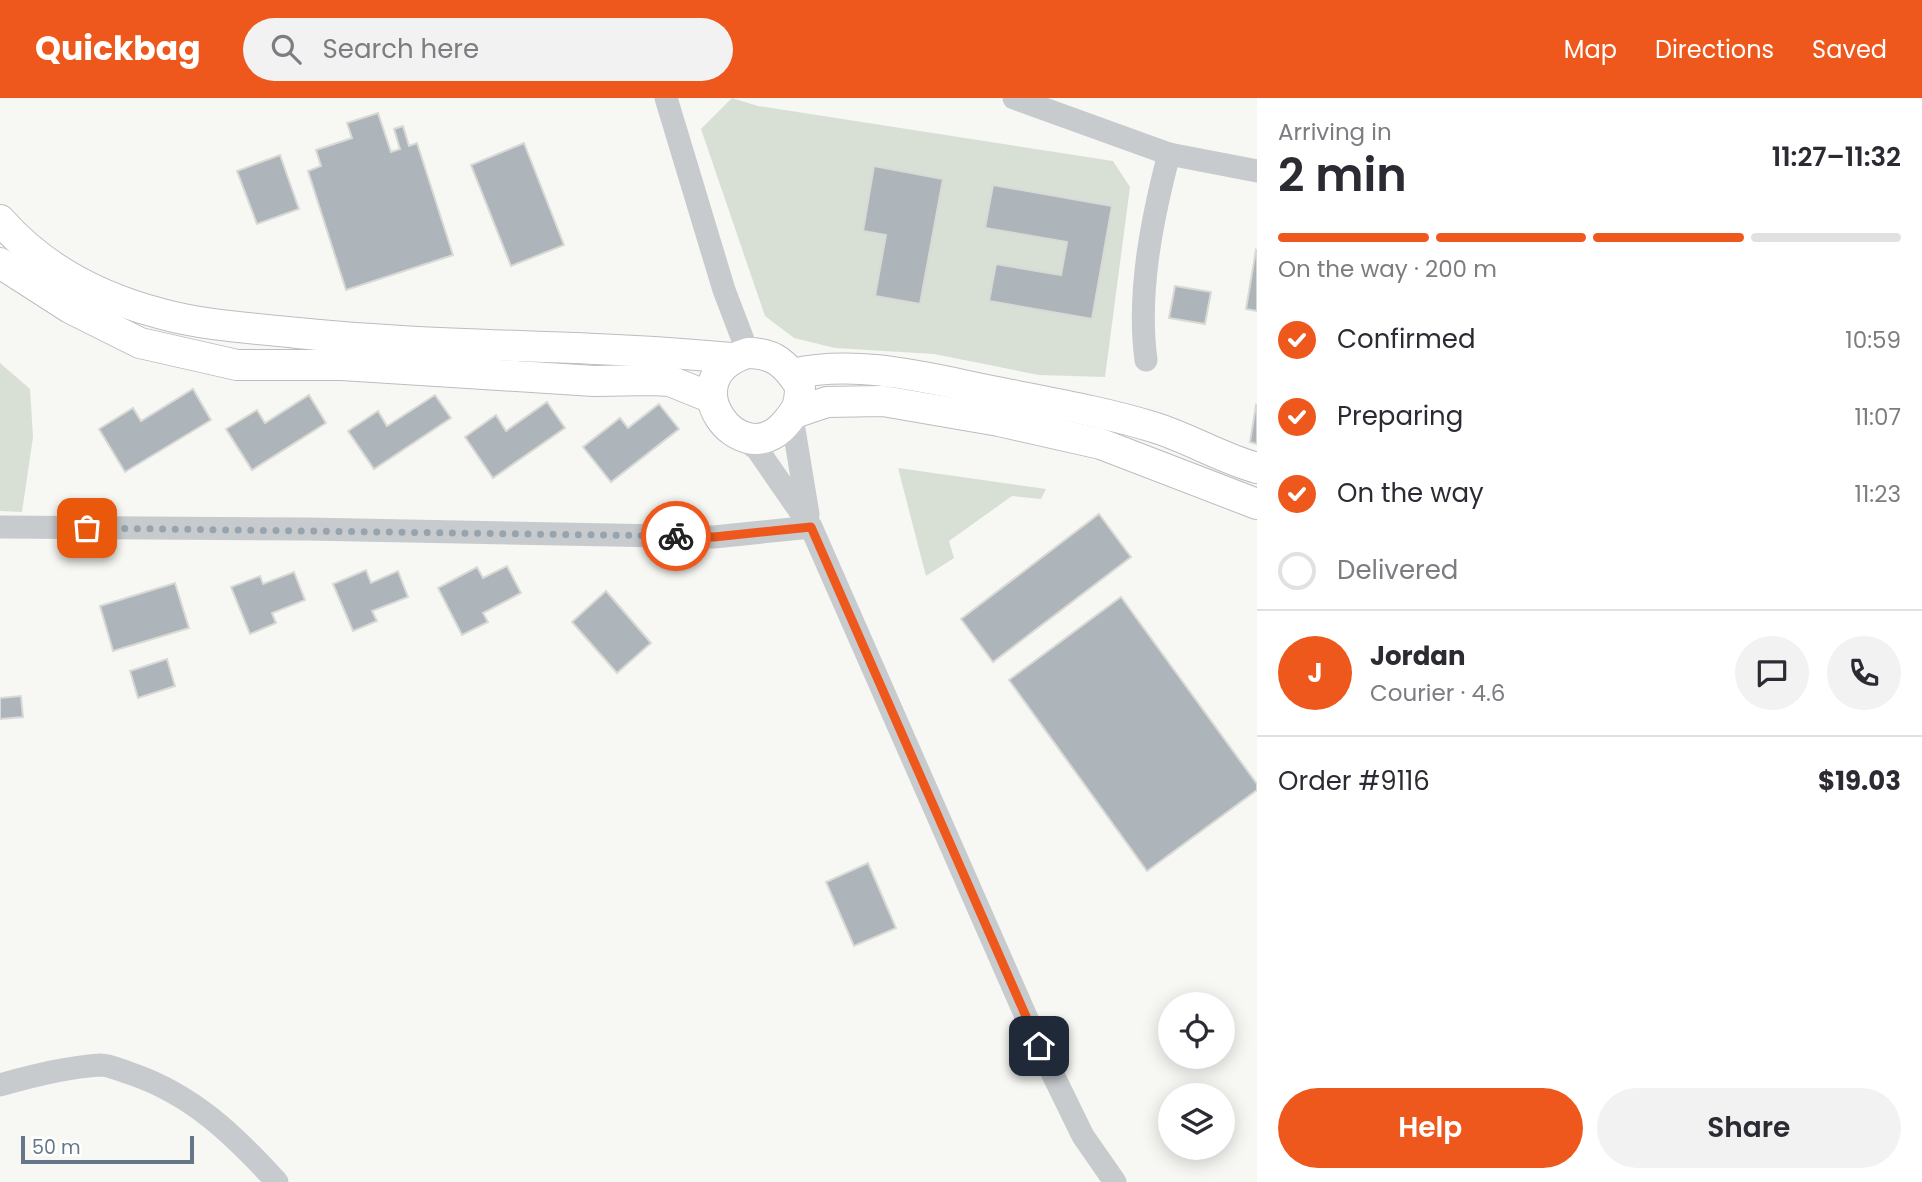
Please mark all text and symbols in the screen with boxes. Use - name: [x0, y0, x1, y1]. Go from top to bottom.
- search box: [243, 18, 733, 81]
- text: Quickbag: [35, 25, 201, 72]
- icon: search: [267, 30, 305, 68]
- text: Search here: [323, 31, 479, 67]
- text: Map: [1564, 33, 1617, 66]
- text: Directions: [1655, 33, 1774, 66]
- text: Saved: [1812, 33, 1887, 66]
- text: Arriving in: [1278, 116, 1392, 148]
- text: 11:27–11:32: [1772, 139, 1901, 175]
- text: 2 min: [1278, 143, 1407, 207]
- text: On the way · 200 m: [1278, 253, 1497, 285]
- icon: check: [1278, 321, 1316, 359]
- text: Confirmed: [1337, 321, 1475, 357]
- text: 10:59: [1845, 324, 1901, 356]
- icon: check: [1278, 398, 1316, 436]
- text: Preparing: [1337, 398, 1463, 434]
- text: 11:07: [1854, 401, 1901, 433]
- icon: check: [1278, 475, 1316, 513]
- text: On the way: [1337, 475, 1484, 511]
- text: 11:23: [1855, 478, 1901, 510]
- pin: [57, 498, 117, 558]
- courier: [641, 501, 711, 571]
- icon: bag: [68, 509, 106, 547]
- icon: bike: [657, 517, 695, 555]
- text: Delivered: [1337, 552, 1458, 588]
- button: chat: [1735, 636, 1809, 710]
- button: phone: [1827, 636, 1901, 710]
- text: Jordan: [1370, 638, 1466, 674]
- text: J: [1307, 655, 1323, 691]
- text: Courier · 4.6: [1370, 677, 1505, 709]
- text: Order #9116: [1278, 763, 1430, 799]
- text: $19.03: [1818, 763, 1901, 799]
- map controls: [1158, 992, 1235, 1160]
- button: locate: [1158, 992, 1235, 1069]
- pin: [1009, 1016, 1069, 1076]
- icon: home: [1020, 1027, 1058, 1065]
- button: layers: [1158, 1083, 1235, 1160]
- button: Help: [1278, 1088, 1583, 1168]
- button: Share: [1597, 1088, 1901, 1168]
- scale bar: [21, 1133, 194, 1165]
- text: 50 m: [32, 1134, 81, 1161]

